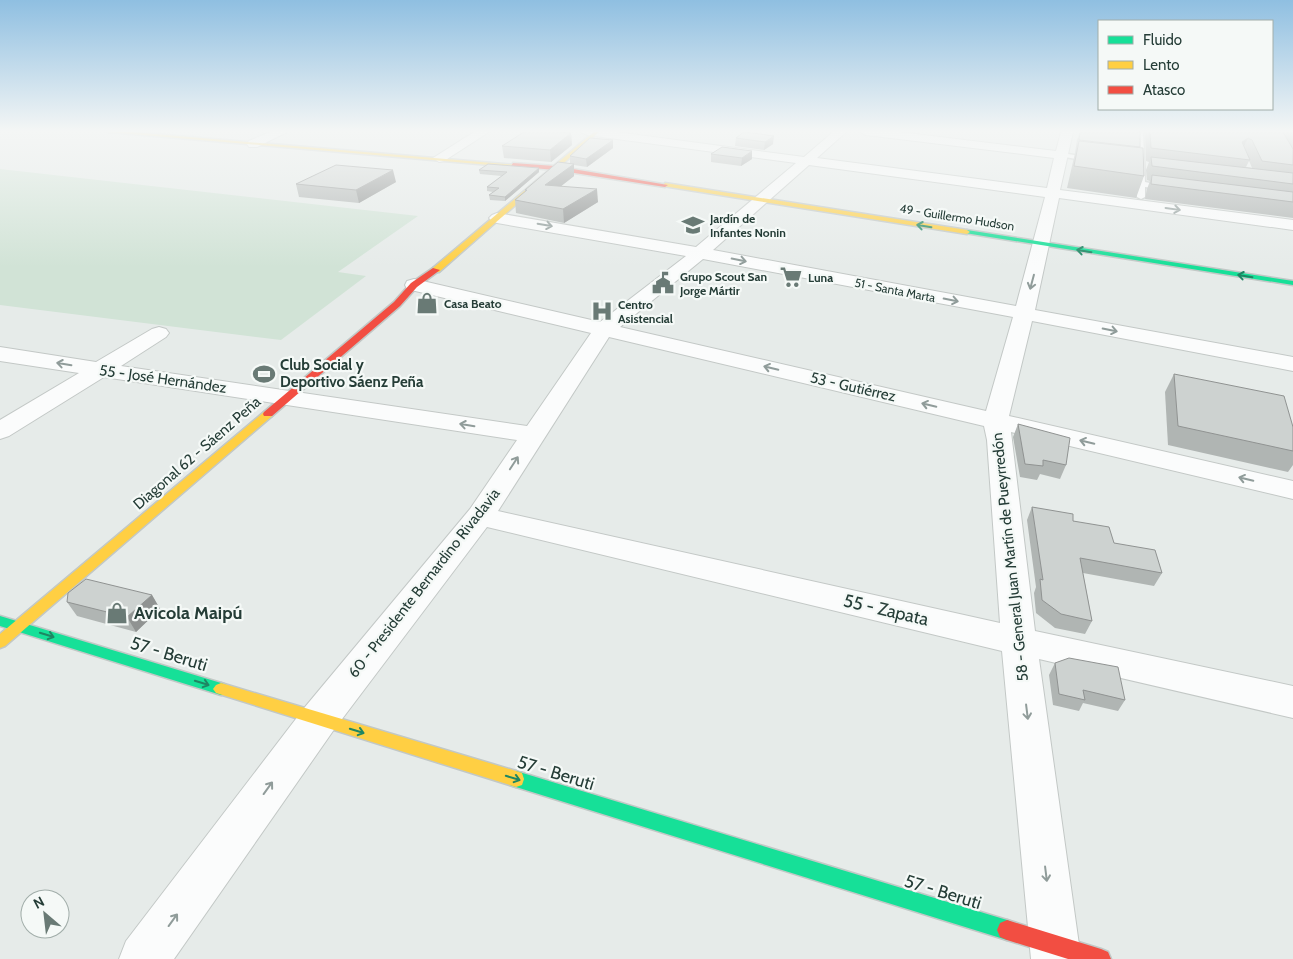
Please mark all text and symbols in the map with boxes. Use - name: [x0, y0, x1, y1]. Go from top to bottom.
- legend: [1098, 20, 1273, 110]
- text: Fluido: [1143, 31, 1182, 49]
- text: Lento: [1143, 56, 1180, 74]
- text: Atasco: [1143, 81, 1185, 99]
- street label: 49 - Guillermo Hudson: [899, 201, 1016, 234]
- one-way arrow: [1165, 204, 1181, 214]
- place label: Jardín de Infantes Nonin: [709, 211, 786, 240]
- school or university icon: Jardín de Infantes Nonin: [680, 212, 706, 238]
- one-way arrow: [537, 220, 553, 230]
- one-way arrow: [916, 221, 932, 231]
- one-way arrow: [1077, 246, 1093, 256]
- one-way arrow: [731, 256, 747, 266]
- supermarket icon: Luna: [778, 264, 804, 290]
- place label: Grupo Scout San Jorge Mártir: [679, 269, 767, 298]
- public building icon: Grupo Scout San Jorge Mártir: [650, 270, 676, 296]
- place label: Luna: [808, 270, 833, 285]
- one-way arrow: [1237, 270, 1253, 280]
- one-way arrow: [1027, 273, 1036, 289]
- street label: 51 - Santa Marta: [853, 275, 937, 305]
- shop icon: Casa Beato: [414, 290, 440, 316]
- place label: Casa Beato: [444, 296, 502, 311]
- one-way arrow: [942, 296, 958, 305]
- place label: Centro Asistencial: [618, 297, 673, 326]
- hospital icon: Centro Asistencial: [589, 298, 615, 324]
- one-way arrow: [1102, 326, 1118, 335]
- place label: Club Social y Deportivo Sáenz Peña: [280, 356, 424, 391]
- one-way arrow: [57, 359, 73, 369]
- street label: 55 - José Hernández: [98, 361, 228, 397]
- sports icon: Club Social y Deportivo Sáenz Peña: [251, 361, 277, 387]
- one-way arrow: [763, 363, 779, 372]
- street label: 53 - Gutiérrez: [809, 368, 897, 406]
- street label: Diagonal 62 - Sáenz Peña: [130, 392, 265, 513]
- one-way arrow: [922, 400, 938, 409]
- one-way arrow: [460, 419, 476, 429]
- street label: 58 - General Juan Martín de Pueyrredón: [988, 432, 1032, 682]
- one-way arrow: [1080, 437, 1096, 446]
- one-way arrow: [509, 457, 519, 471]
- one-way arrow: [1238, 474, 1254, 483]
- street label: 60 - Presidente Bernardino Rivadavia: [345, 484, 504, 681]
- street label: 55 - Zapata: [841, 590, 931, 631]
- shop icon: Avicola Maipú: [104, 600, 130, 626]
- place label: Avicola Maipú: [134, 602, 242, 624]
- one-way arrow: [38, 630, 54, 640]
- street label: 57 - Beruti: [128, 632, 210, 676]
- one-way arrow: [194, 678, 210, 688]
- one-way arrow: [1022, 704, 1032, 720]
- one-way arrow: [349, 726, 365, 736]
- street label: 57 - Beruti: [515, 751, 597, 795]
- one-way arrow: [504, 774, 520, 784]
- one-way arrow: [263, 782, 274, 795]
- one-way arrow: [1041, 865, 1051, 881]
- street label: 57 - Beruti: [902, 870, 984, 914]
- north arrow: [20, 889, 70, 939]
- text: N: [30, 892, 47, 913]
- one-way arrow: [167, 914, 178, 927]

